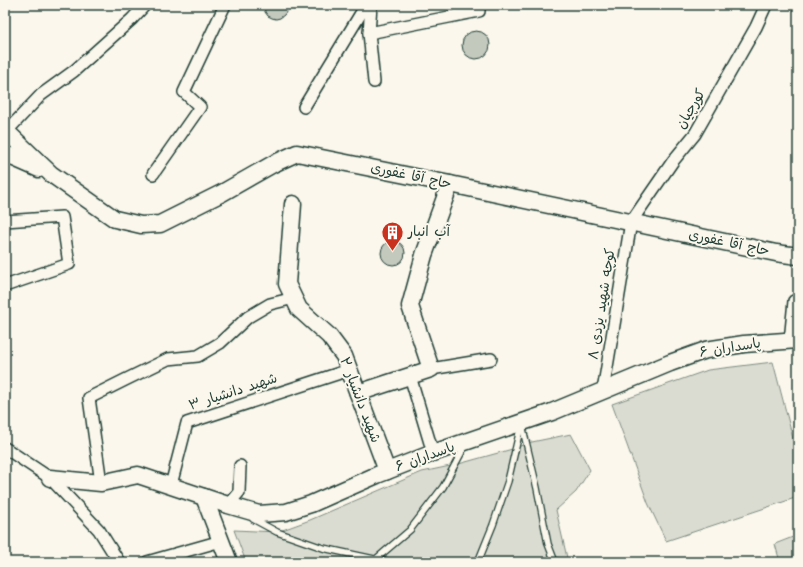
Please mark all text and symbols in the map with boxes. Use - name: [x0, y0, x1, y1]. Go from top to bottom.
- street label: کورچیان: [671, 85, 711, 133]
- street label: حاج آقا غفوری: [369, 158, 453, 194]
- building icon: آب انبار: [380, 219, 406, 252]
- place label: آب انبار: [407, 222, 451, 242]
- street label: حاج آقا غفوری: [687, 225, 771, 261]
- street label: کوچه شهید یزدی ۸: [583, 247, 621, 361]
- street label: پاسداران ۶: [698, 333, 762, 363]
- street label: شهید دانشیار ۲: [335, 354, 385, 446]
- street label: شهید دانشیار ۳: [186, 368, 280, 416]
- street label: پاسداران ۶: [392, 437, 458, 477]

